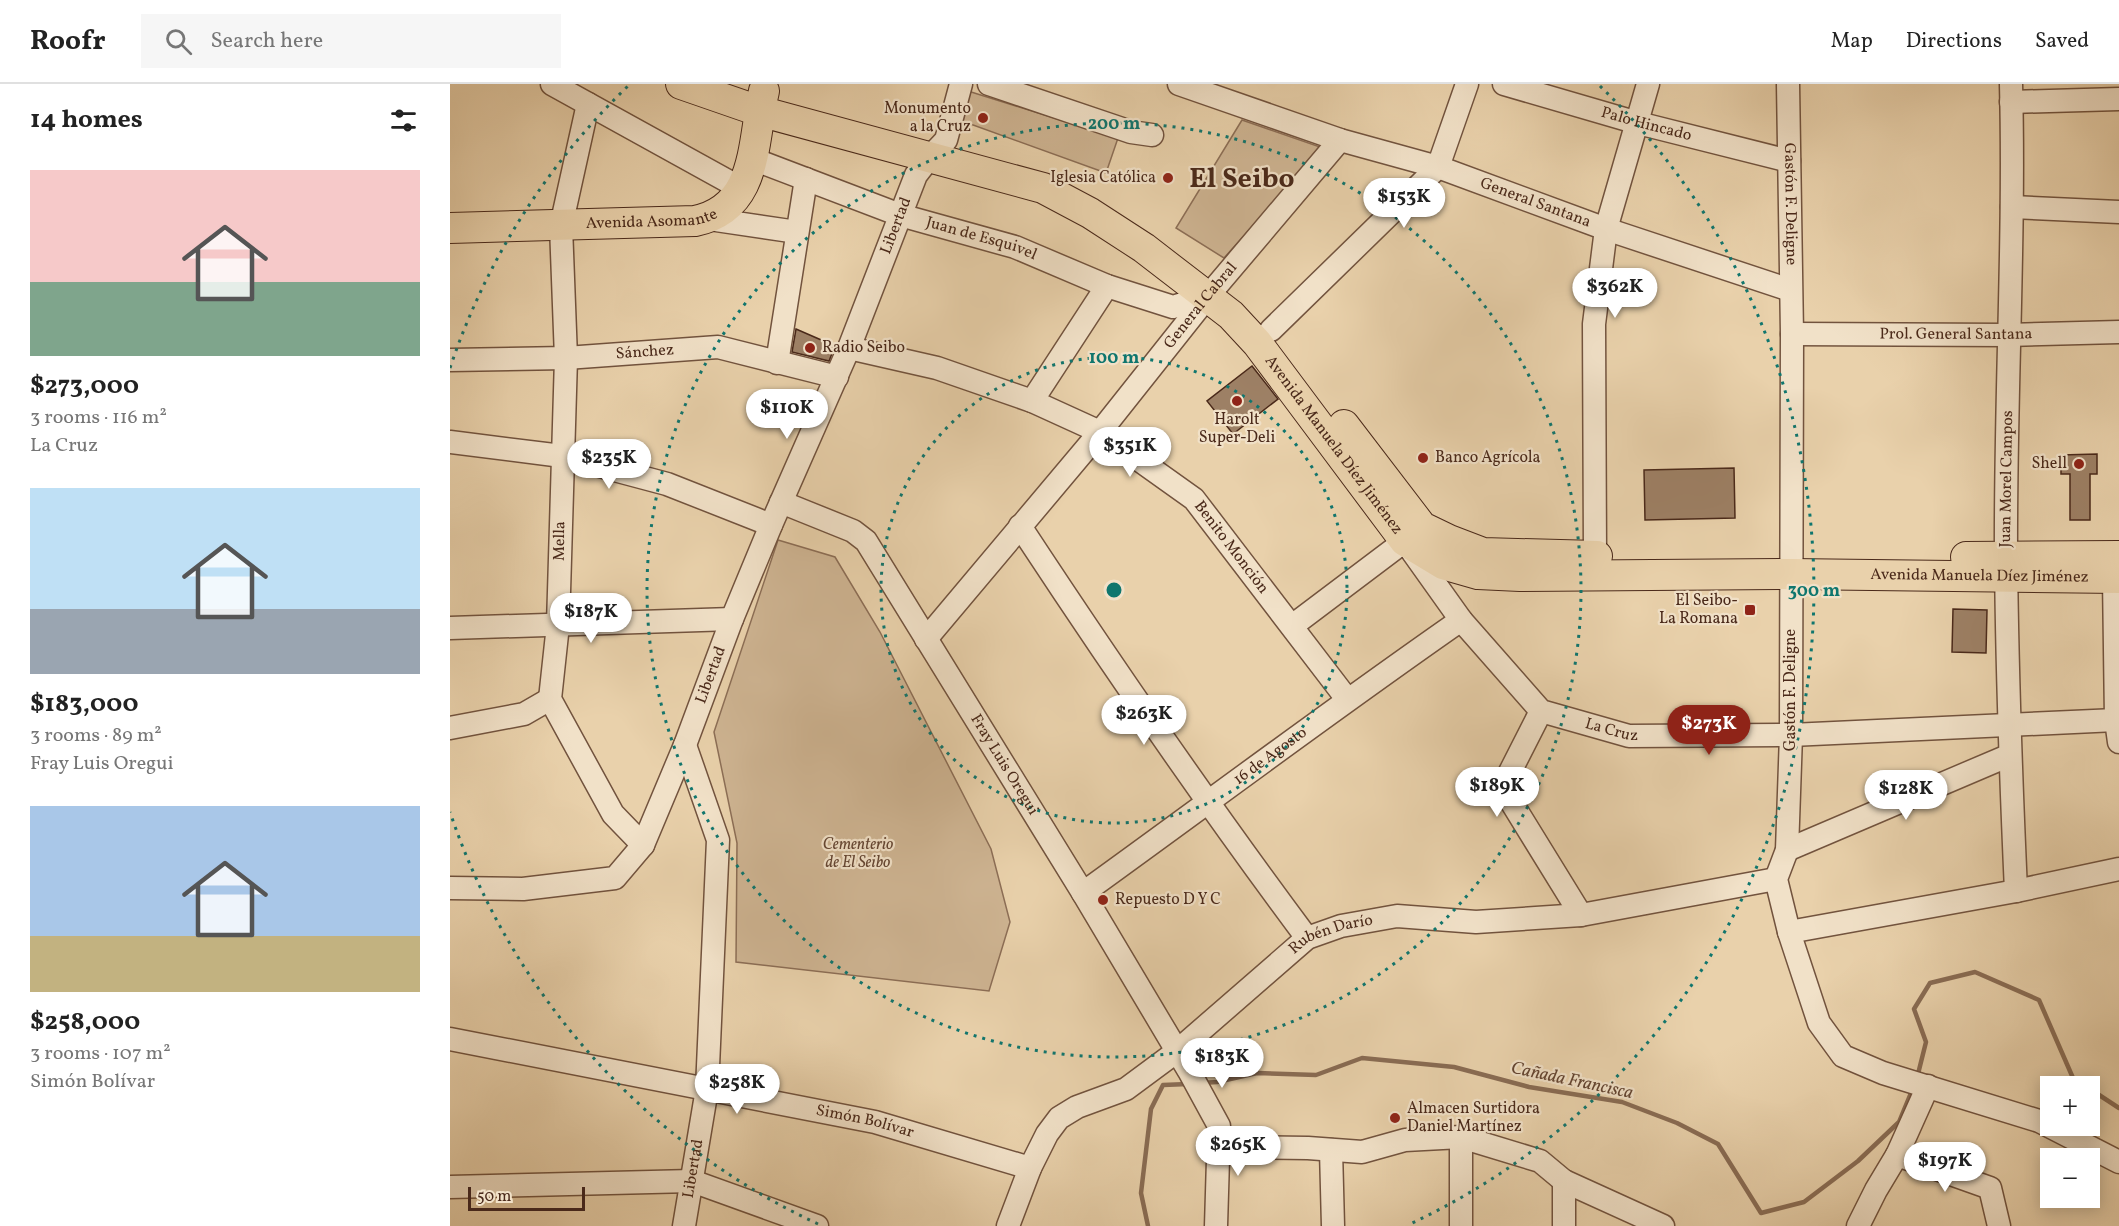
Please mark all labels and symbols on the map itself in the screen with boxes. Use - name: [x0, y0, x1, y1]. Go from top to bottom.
- place label: Monumento a la Cruz: [884, 98, 971, 138]
- street label: Palo Hincado: [1598, 102, 1694, 147]
- marker: Monumento a la Cruz: [976, 111, 990, 125]
- text: 200 m: [1088, 112, 1140, 137]
- street label: Gastón F. Deligne: [1778, 143, 1802, 265]
- district label: El Seibo: [1189, 160, 1295, 199]
- place label: Iglesia Católica: [1050, 167, 1156, 189]
- marker: Iglesia Católica: [1161, 171, 1175, 185]
- street label: General Santana: [1477, 172, 1594, 233]
- pin: $153K: [1362, 178, 1446, 229]
- street label: Libertad: [875, 194, 917, 258]
- street label: Avenida Asomante: [586, 203, 721, 235]
- street label: Juan de Esquivel: [923, 212, 1040, 266]
- street label: General Cabral: [1159, 258, 1243, 354]
- pin: $362K: [1573, 268, 1657, 319]
- street label: Prol. General Santana: [1880, 323, 2033, 346]
- place label: Radio Seibo: [822, 337, 905, 359]
- street label: Sánchez: [615, 339, 675, 365]
- marker: Radio Seibo: [803, 341, 817, 355]
- text: 100 m: [1089, 346, 1139, 371]
- street label: Avenida Manuela Díez Jiménez: [1259, 351, 1408, 539]
- pin: $110K: [745, 389, 829, 440]
- marker: Harolt Super-Deli: [1230, 394, 1244, 408]
- place label: Harolt Super-Deli: [1199, 409, 1275, 449]
- street label: Juan Morel Campos: [1995, 410, 2019, 548]
- pin: $351K: [1088, 427, 1172, 478]
- pin: $235K: [567, 439, 651, 490]
- place label: Banco Agrícola: [1435, 447, 1541, 469]
- marker: Banco Agrícola: [1416, 451, 1430, 465]
- place label: Shell: [2031, 453, 2067, 475]
- marker: Shell: [2072, 457, 2086, 471]
- street label: Benito Monción: [1188, 496, 1274, 599]
- street label: Mella: [549, 521, 571, 561]
- street label: Avenida Manuela Díez Jiménez: [1870, 564, 2089, 589]
- text: 300 m: [1788, 579, 1840, 604]
- centre of rings: [1104, 580, 1124, 600]
- place label: El Seibo- La Romana: [1659, 590, 1738, 630]
- pin: $187K: [549, 593, 633, 644]
- marker: El Seibo- La Romana: [1743, 603, 1757, 617]
- street label: Gastón F. Deligne: [1780, 629, 1802, 751]
- street label: Libertad: [690, 643, 732, 707]
- pin: $263K: [1102, 695, 1186, 746]
- pin: $273K: [1667, 705, 1751, 756]
- street label: Fray Luis Oregui: [964, 710, 1044, 820]
- street label: La Cruz: [1582, 713, 1638, 747]
- street label: 16 de Agosto: [1229, 722, 1312, 791]
- pin: $189K: [1455, 767, 1539, 818]
- pin: $128K: [1864, 770, 1948, 821]
- park label: Cementerio de El Seibo: [823, 834, 894, 874]
- place label: Repuesto D Y C: [1115, 889, 1221, 911]
- marker: Repuesto D Y C: [1096, 893, 1110, 907]
- street label: Rubén Darío: [1284, 910, 1375, 960]
- pin: $183K: [1180, 1038, 1264, 1089]
- water label: Cañada Francisca: [1509, 1056, 1635, 1106]
- pin: $258K: [695, 1064, 779, 1115]
- place label: Almacen Surtidora Daniel Martínez: [1407, 1098, 1540, 1138]
- street label: Simón Bolívar: [814, 1100, 917, 1144]
- marker: Almacen Surtidora Daniel Martínez: [1388, 1111, 1402, 1125]
- pin: $265K: [1196, 1126, 1280, 1177]
- street label: Libertad: [678, 1138, 709, 1200]
- pin: $197K: [1903, 1142, 1987, 1193]
- scale bar: [468, 1184, 585, 1212]

